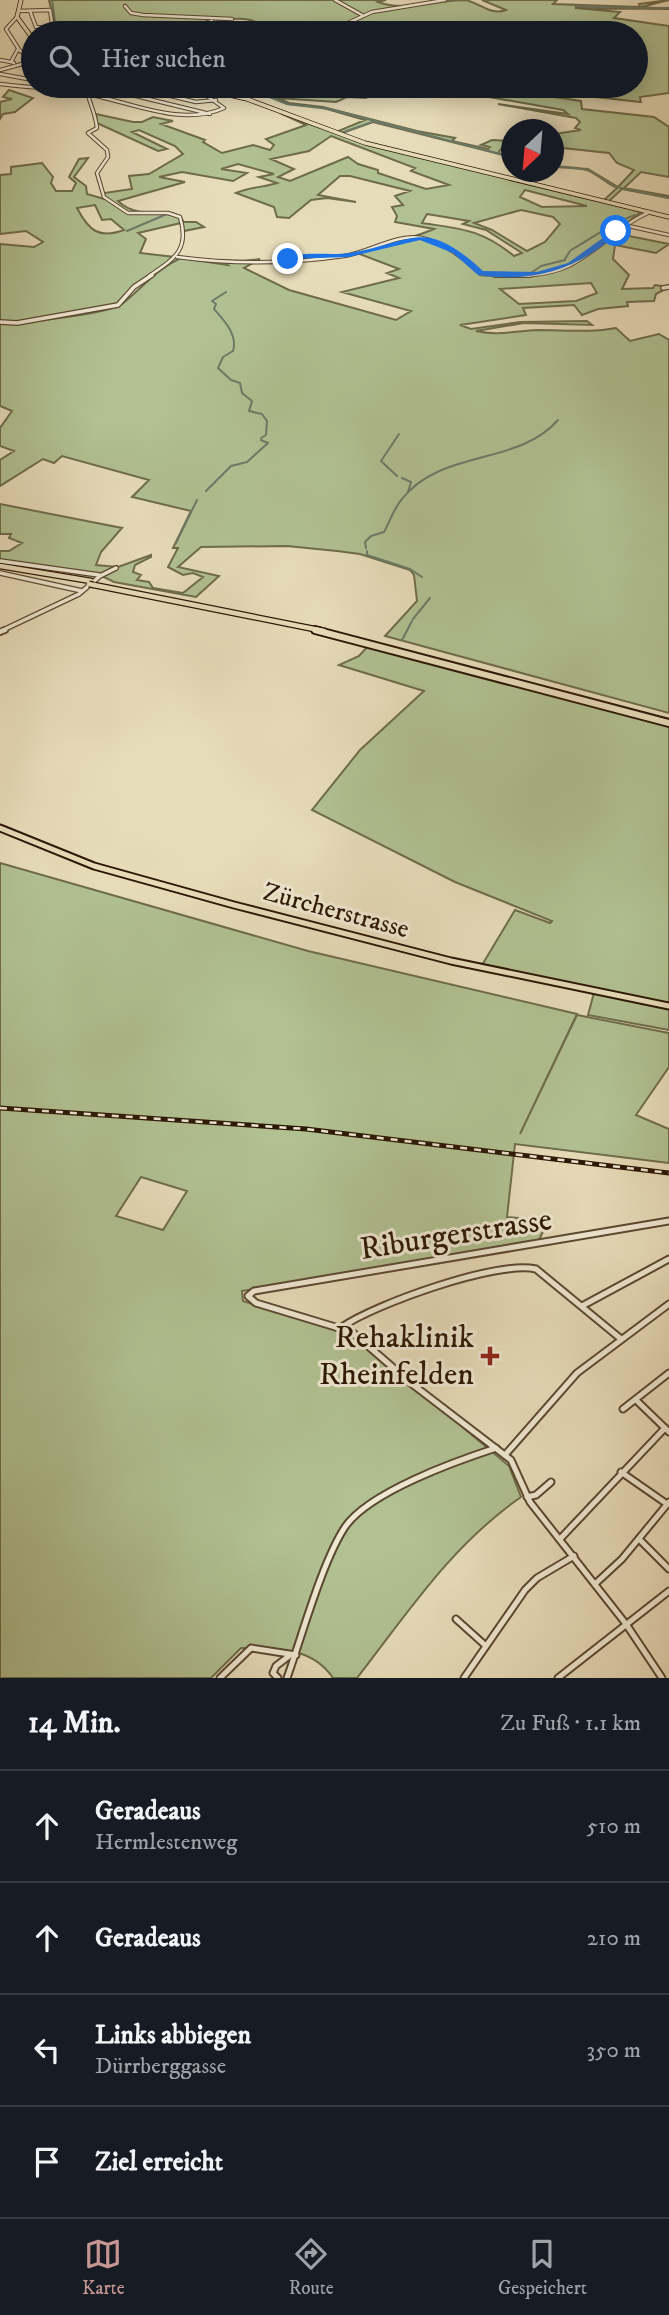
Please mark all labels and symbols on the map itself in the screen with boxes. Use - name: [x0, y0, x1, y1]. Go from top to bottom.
- north arrow: [501, 119, 564, 182]
- route start: [600, 215, 631, 246]
- route end: [272, 243, 303, 274]
- street label: Zürcherstrasse: [259, 876, 413, 946]
- street label: Riburgerstrasse: [357, 1200, 555, 1270]
- place label: Rehaklinik Rheinfelden: [319, 1318, 474, 1395]
- marker: Rehaklinik Rheinfelden: [480, 1346, 500, 1366]

